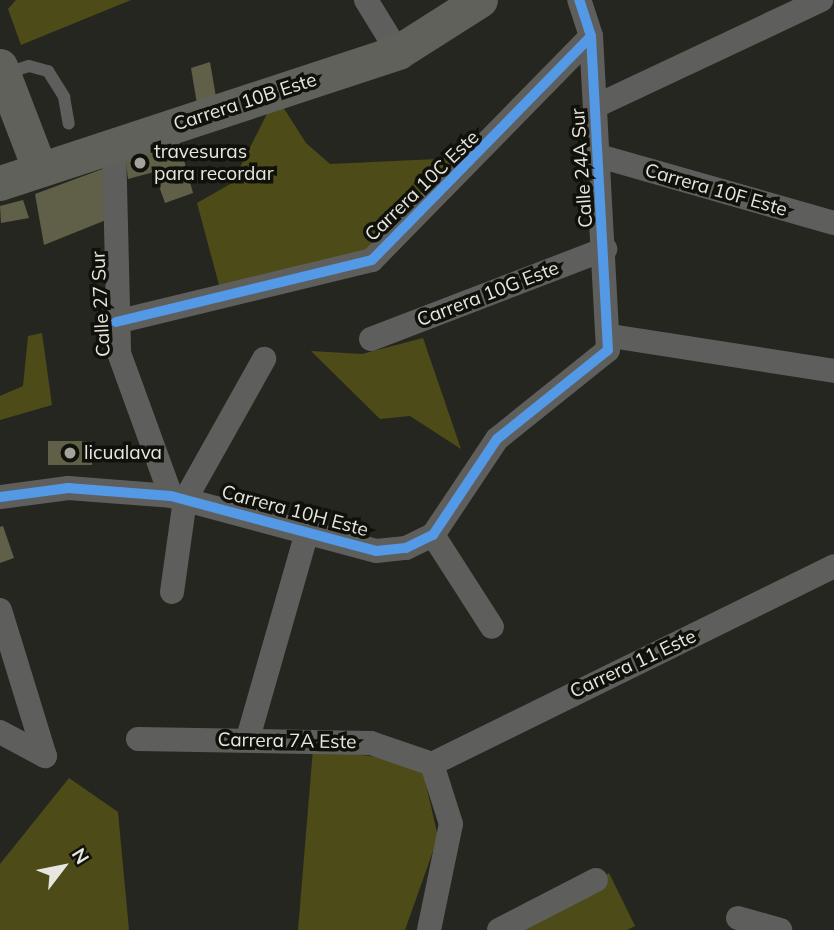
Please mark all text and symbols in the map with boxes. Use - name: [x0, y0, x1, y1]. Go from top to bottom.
- street label: Carrera 10B Este: [171, 68, 319, 136]
- street label: Calle 24A Sur: [566, 107, 598, 229]
- street label: Carrera 10C Este: [360, 126, 484, 246]
- place label: travesuras para recordar: [154, 141, 274, 185]
- marker: travesuras para recordar: [132, 155, 148, 171]
- street label: Carrera 10F Este: [642, 159, 790, 221]
- street label: Calle 27 Sur: [87, 251, 115, 357]
- street label: Carrera 10G Este: [414, 256, 562, 332]
- place label: licualava: [84, 442, 162, 464]
- marker: licualava: [62, 445, 78, 461]
- street label: Carrera 10H Este: [219, 480, 371, 542]
- street label: Carrera 11 Este: [566, 625, 700, 703]
- street label: Carrera 7A Este: [217, 728, 357, 754]
- north arrow: [28, 832, 98, 902]
- text: N: [67, 843, 95, 868]

